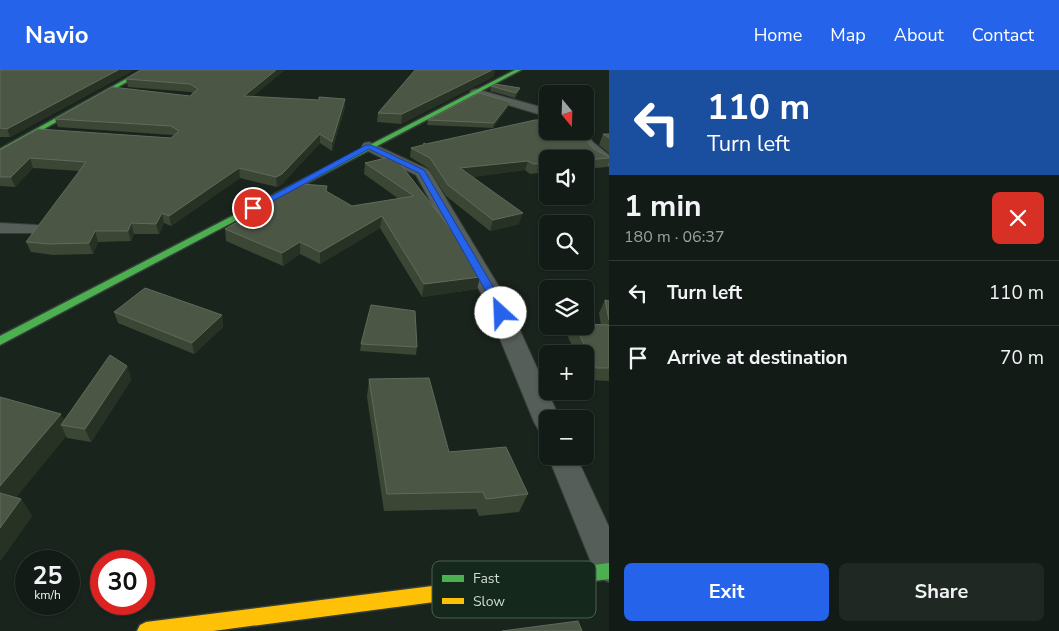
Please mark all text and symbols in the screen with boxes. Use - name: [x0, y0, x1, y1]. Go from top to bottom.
- text: Navio: [25, 19, 89, 51]
- text: Home: [754, 23, 802, 47]
- text: Map: [830, 23, 866, 47]
- text: About: [894, 23, 944, 47]
- text: Contact: [972, 23, 1034, 47]
- text: 110 m: [707, 84, 810, 131]
- north arrow: [539, 85, 594, 140]
- map controls: [539, 85, 594, 465]
- icon: left: [624, 90, 689, 155]
- text: Turn left: [707, 129, 790, 159]
- button: sound: [539, 150, 594, 205]
- text: 1 min: [624, 186, 702, 227]
- pin: [232, 187, 274, 229]
- button: close: [992, 192, 1044, 244]
- icon: arrive: [239, 194, 267, 222]
- button: search: [539, 215, 594, 270]
- text: 180 m · 06:37: [624, 226, 725, 248]
- icon: left: [624, 279, 652, 307]
- button: layers: [539, 280, 594, 335]
- text: Turn left: [667, 280, 742, 306]
- text: 110 m: [989, 280, 1044, 306]
- position arrow: [474, 286, 526, 338]
- icon: arrive: [624, 344, 652, 372]
- button: +: [539, 345, 594, 400]
- text: Arrive at destination: [667, 345, 848, 371]
- text: 70 m: [1000, 345, 1044, 371]
- button: −: [539, 410, 594, 465]
- speed limit sign: 30: [90, 550, 155, 615]
- text: 25: [32, 559, 63, 593]
- legend: [432, 561, 596, 618]
- button: Exit: [624, 563, 829, 621]
- button: Share: [839, 563, 1044, 621]
- text: Fast: [473, 569, 499, 588]
- text: km/h: [34, 587, 61, 603]
- text: Slow: [473, 592, 505, 611]

